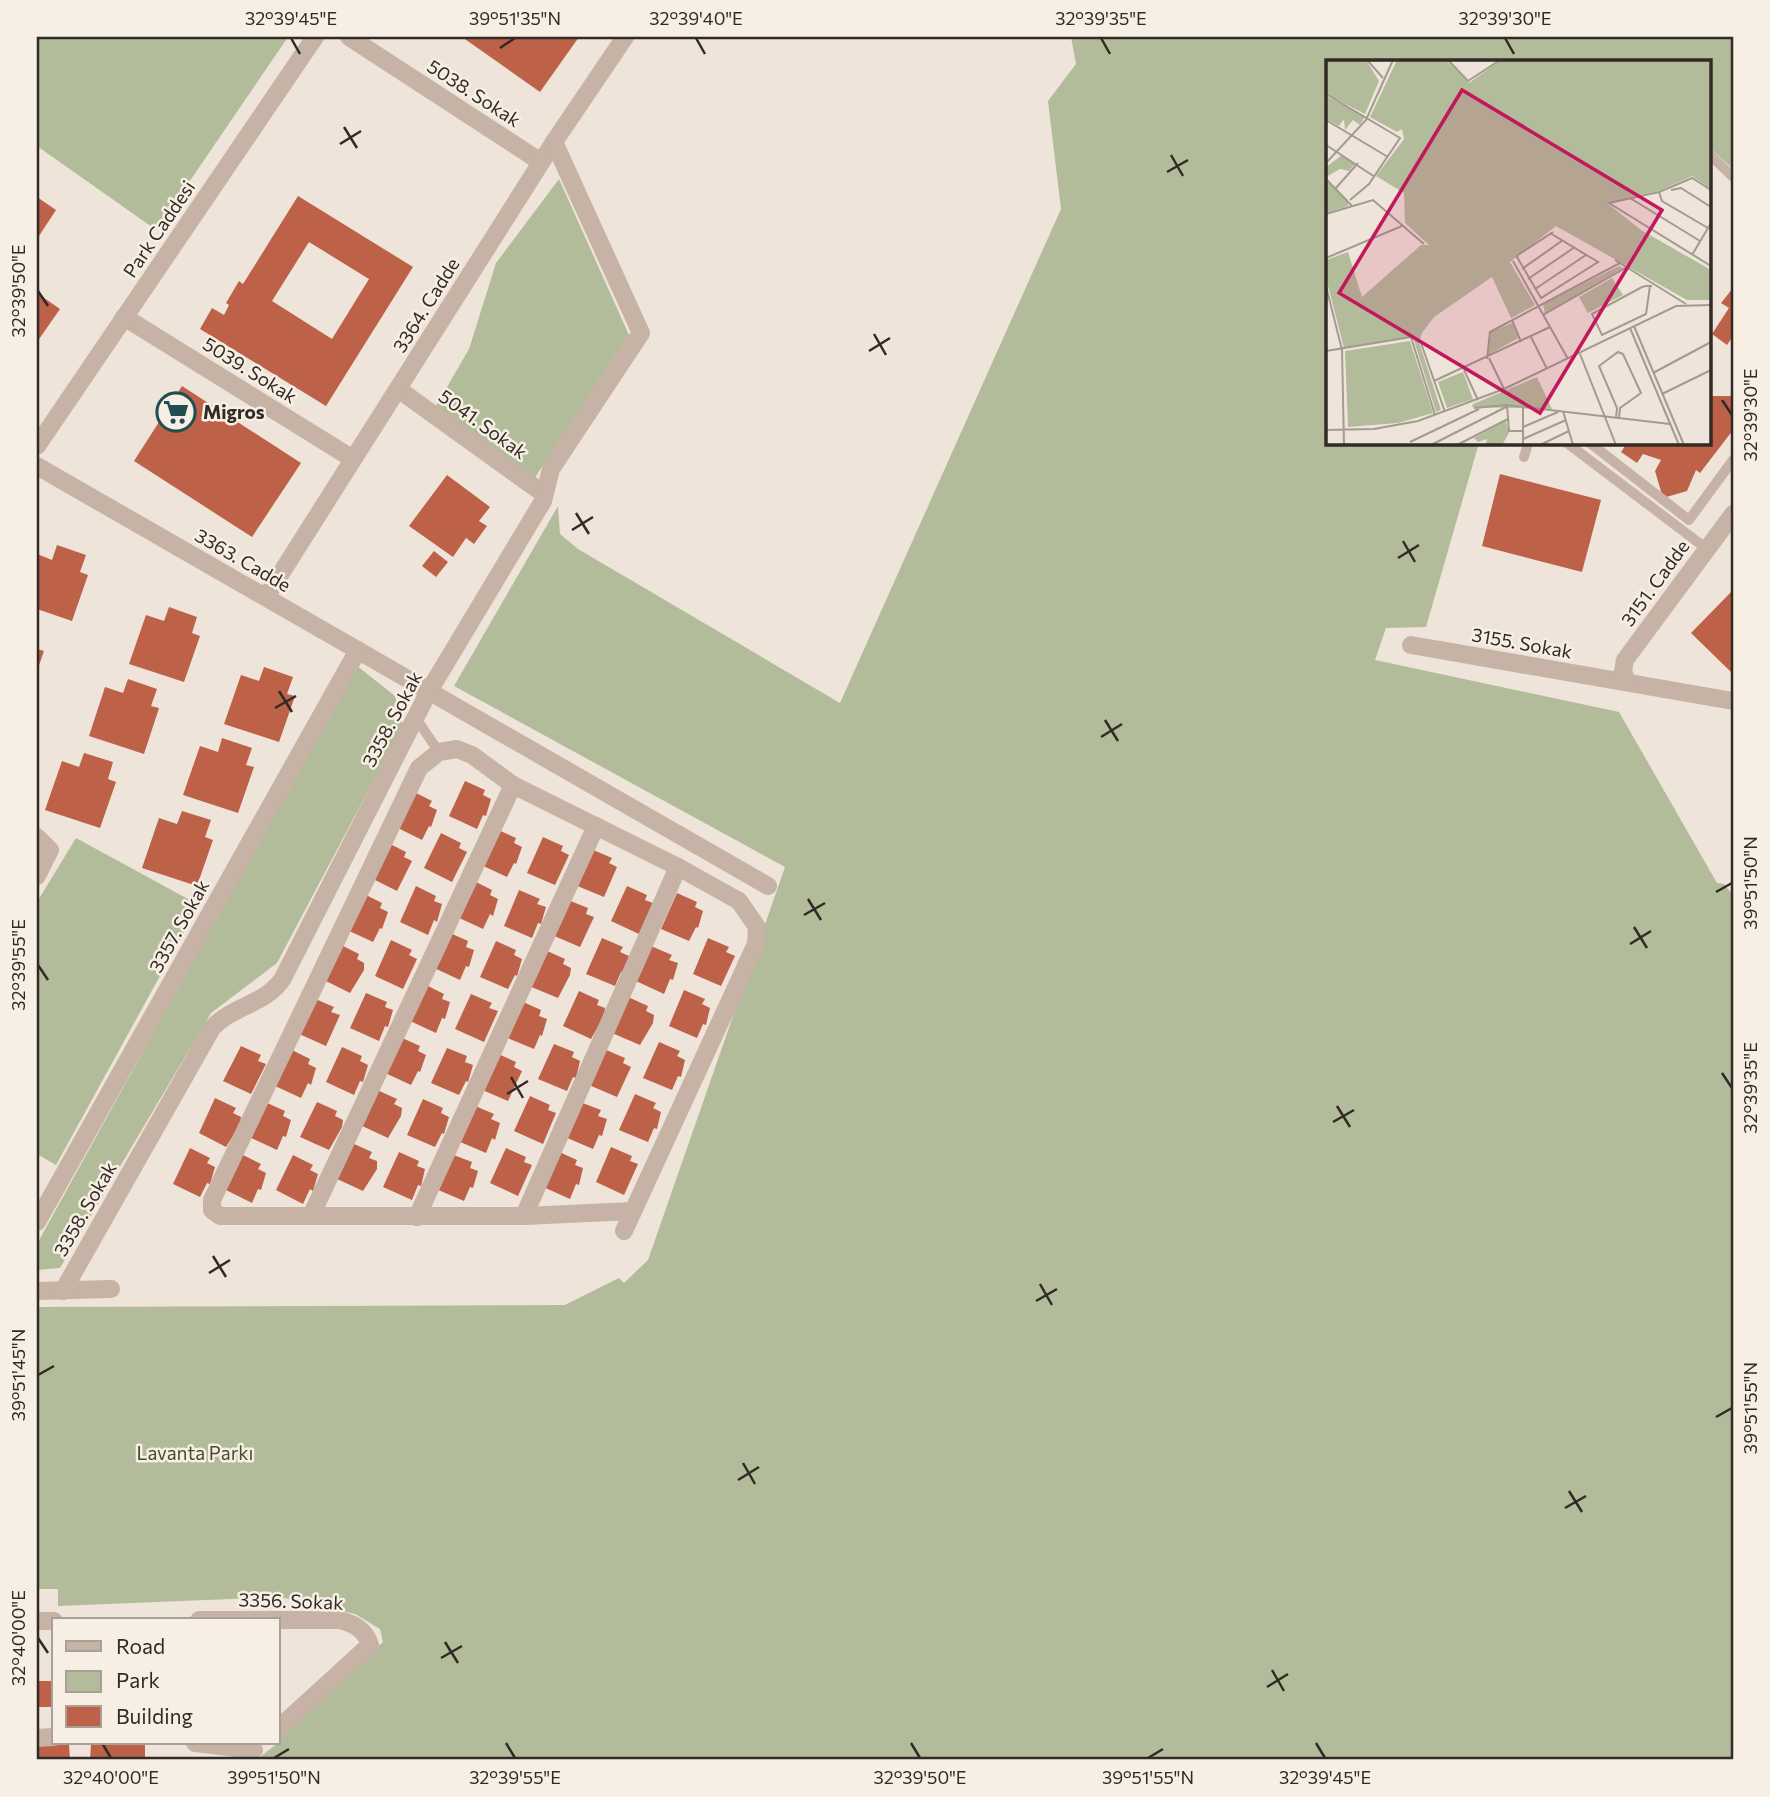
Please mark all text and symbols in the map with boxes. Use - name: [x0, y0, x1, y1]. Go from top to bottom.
- text: 32°39'45"E: [245, 7, 337, 29]
- text: 39°51'35"N: [469, 7, 561, 29]
- text: 32°39'40"E: [649, 7, 743, 29]
- text: 32°39'35"E: [1055, 7, 1147, 29]
- text: 32°39'30"E: [1458, 7, 1552, 29]
- street label: 5038. Sokak: [423, 54, 525, 131]
- inset map: [1326, 60, 1710, 444]
- street label: Park Caddesi: [118, 176, 199, 282]
- text: 32°39'50"E: [7, 244, 29, 338]
- street label: 3364. Cadde: [387, 253, 464, 356]
- street label: 5039. Sokak: [199, 332, 302, 408]
- text: 32°39'30"E: [1739, 368, 1761, 462]
- street label: 5041. Sokak: [435, 384, 532, 463]
- supermarket icon: Migros: [155, 391, 197, 433]
- place label: Migros: [203, 400, 265, 423]
- street label: 3363. Cadde: [191, 523, 295, 596]
- street label: 3151. Cadde: [1616, 535, 1694, 630]
- street label: 3155. Sokak: [1470, 622, 1574, 663]
- street label: 3358. Sokak: [357, 667, 426, 770]
- text: 39°51'50"N: [1739, 836, 1761, 930]
- street label: 3357. Sokak: [144, 875, 213, 976]
- text: 32°39'55"E: [7, 919, 29, 1011]
- text: 32°39'35"E: [1739, 1042, 1761, 1134]
- street label: 3358. Sokak: [48, 1158, 121, 1260]
- text: 39°51'45"N: [7, 1329, 29, 1421]
- text: 39°51'55"N: [1739, 1362, 1761, 1454]
- park label: Lavanta Parkı: [137, 1441, 253, 1464]
- street label: 3356. Sokak: [238, 1587, 344, 1614]
- text: 32°40'00"E: [7, 1590, 29, 1686]
- legend: [52, 1618, 280, 1744]
- text: Road: [116, 1633, 165, 1658]
- text: Park: [116, 1667, 160, 1692]
- text: Building: [116, 1703, 193, 1728]
- text: 32°40'00"E: [63, 1766, 159, 1788]
- text: 39°51'50"N: [227, 1766, 321, 1788]
- text: 32°39'55"E: [469, 1766, 561, 1788]
- text: 32°39'50"E: [873, 1766, 967, 1788]
- text: 39°51'55"N: [1102, 1766, 1194, 1788]
- text: 32°39'45"E: [1279, 1766, 1371, 1788]

